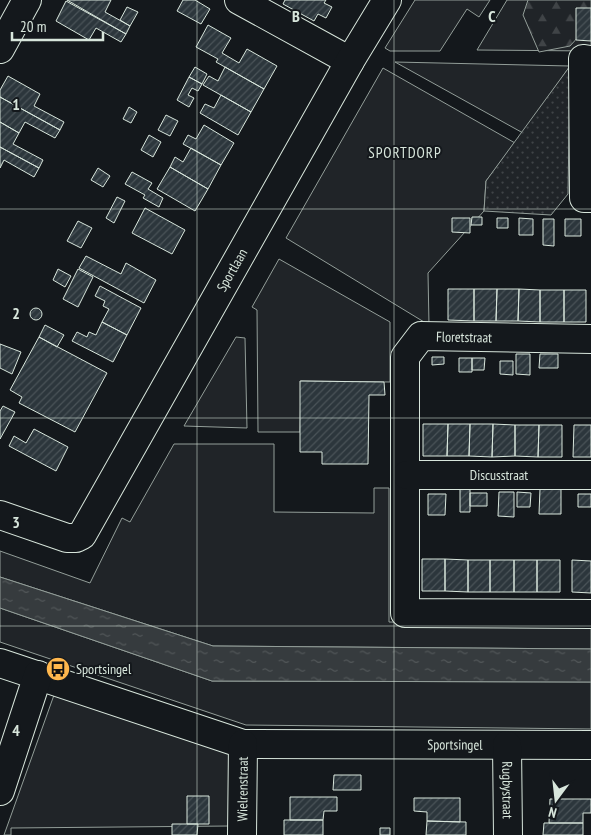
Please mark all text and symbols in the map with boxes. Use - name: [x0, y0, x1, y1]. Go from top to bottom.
- text: B: [292, 6, 300, 26]
- text: C: [488, 6, 496, 26]
- scale bar: [12, 10, 104, 42]
- text: 20 m: [20, 17, 46, 36]
- text: 1: [12, 94, 20, 114]
- district label: SPORTDORP: [368, 143, 442, 162]
- street label: Sportlaan: [212, 245, 251, 295]
- text: 2: [12, 303, 20, 323]
- street label: Floretstraat: [436, 328, 492, 346]
- street label: Discusstraat: [470, 466, 528, 484]
- text: 3: [12, 512, 20, 532]
- bus stop icon: Sportsingel: [45, 656, 71, 682]
- place label: Sportsingel: [76, 660, 132, 678]
- text: 4: [12, 720, 20, 740]
- street label: Sportsingel: [427, 736, 483, 754]
- street label: Wielrenstraat: [233, 756, 252, 822]
- street label: Rugbystraat: [498, 761, 517, 819]
- north arrow: [531, 775, 581, 825]
- text: N: [547, 803, 559, 822]

